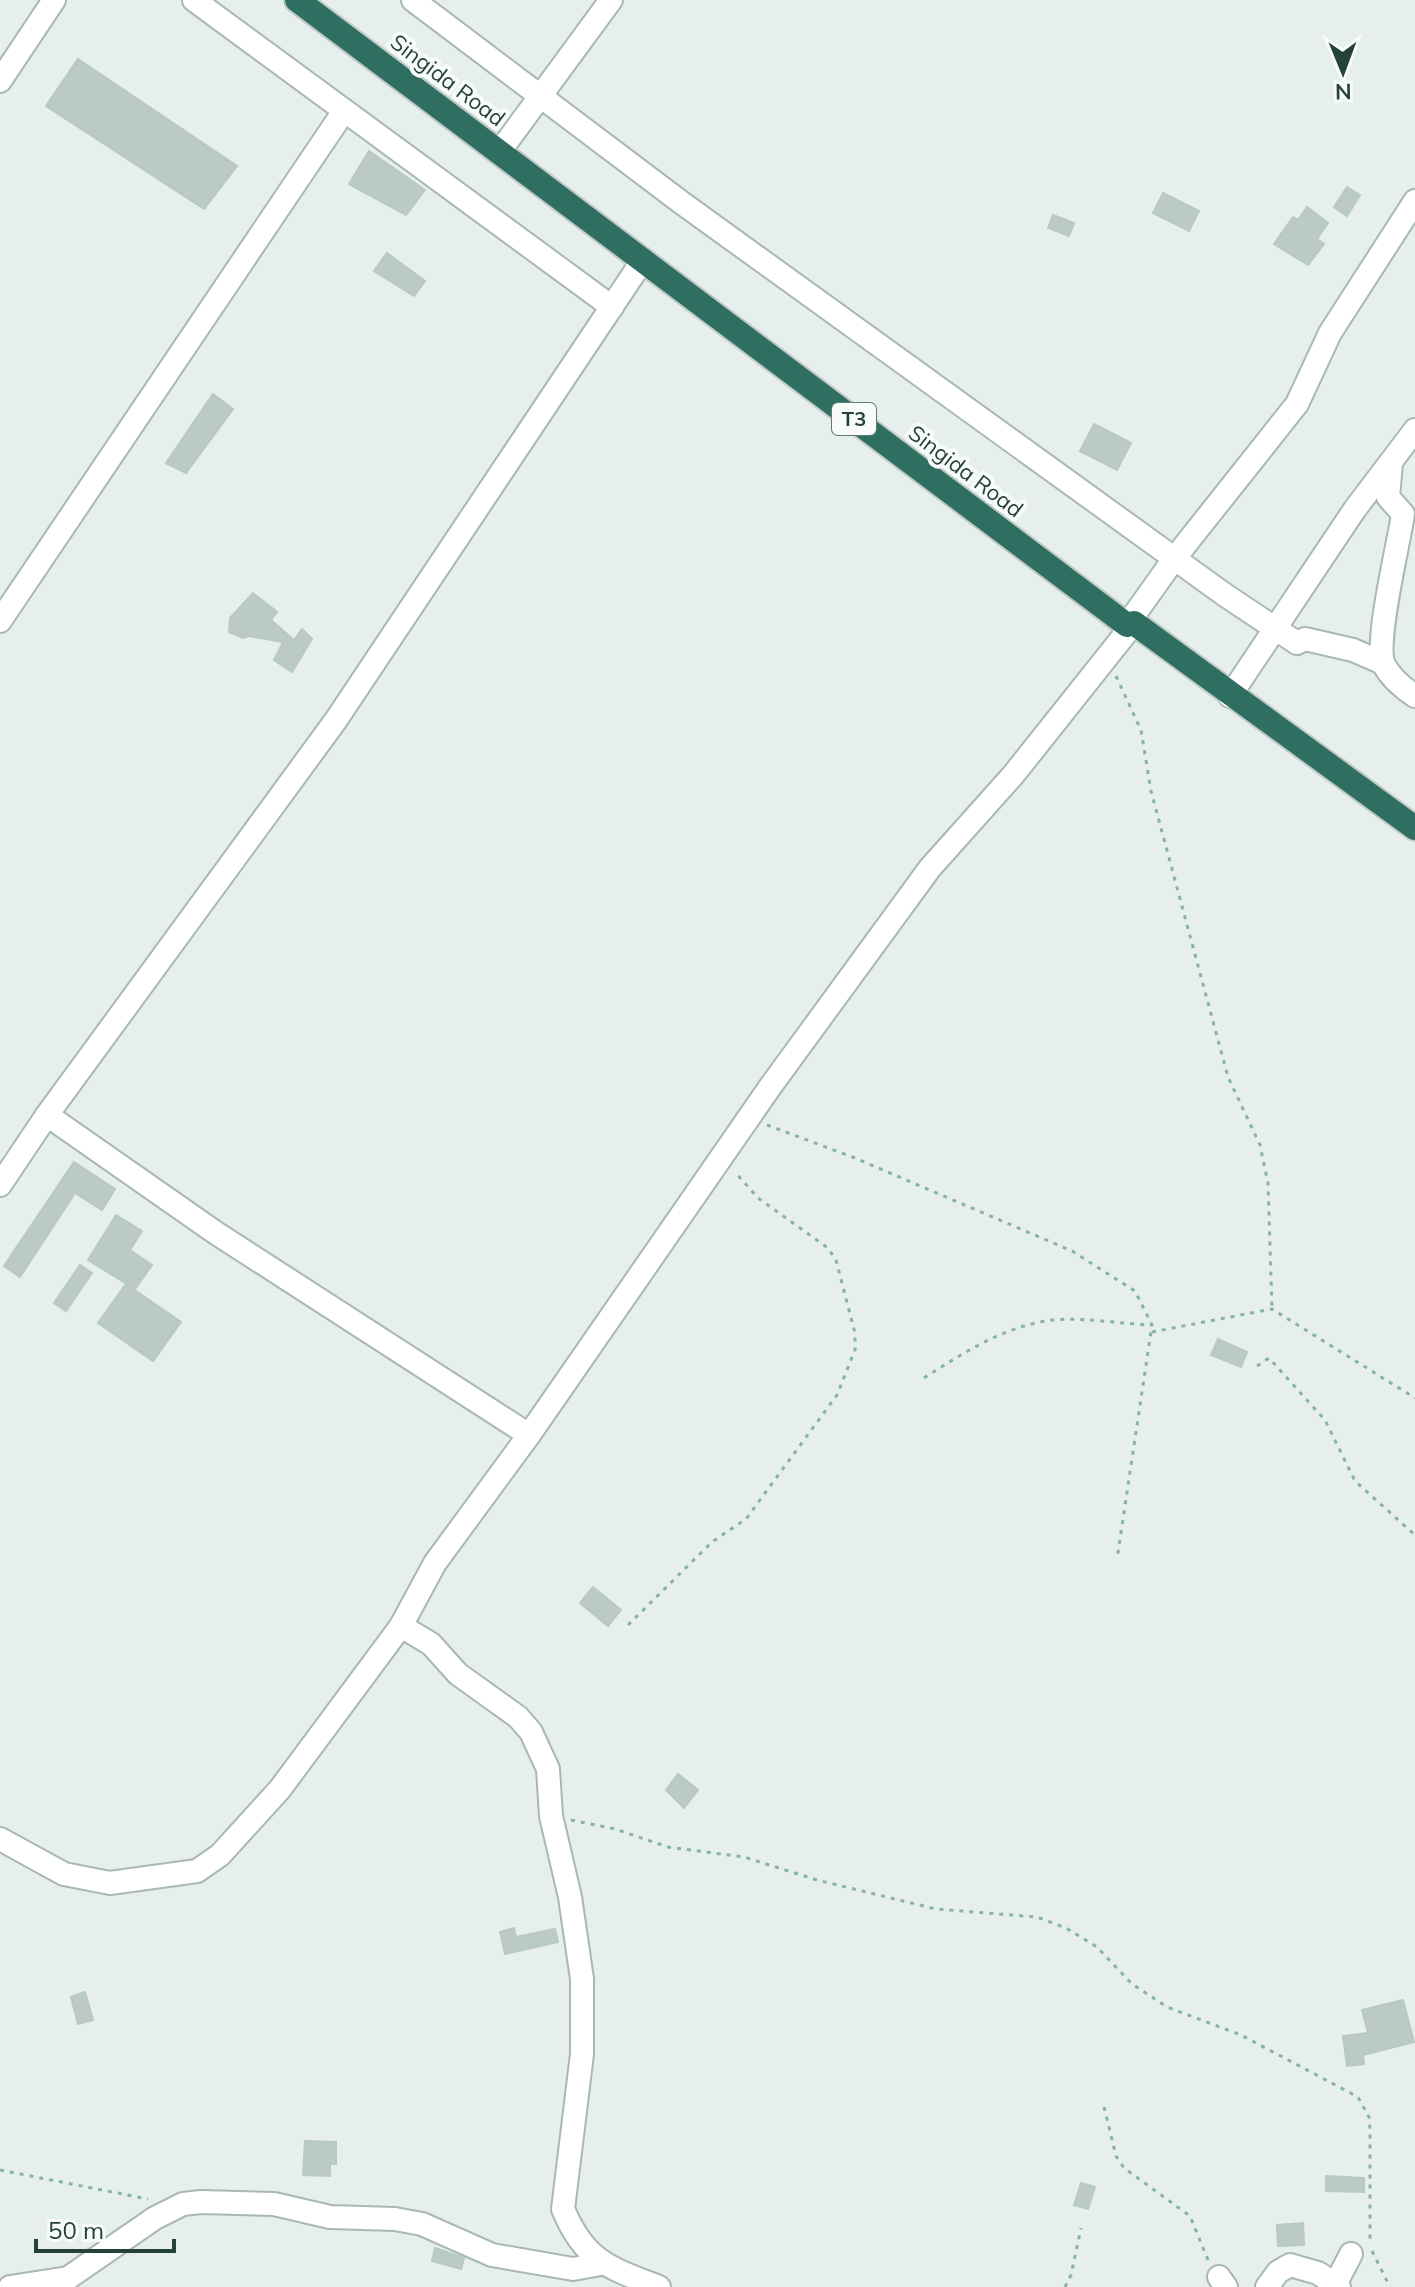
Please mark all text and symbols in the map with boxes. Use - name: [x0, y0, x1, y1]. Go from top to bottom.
- street label: Singida Road: [385, 28, 511, 132]
- north arrow: [1303, 32, 1383, 112]
- text: N: [1335, 78, 1352, 106]
- road number: T3: [832, 403, 876, 435]
- street label: Singida Road: [903, 419, 1029, 523]
- scale bar: [36, 2203, 174, 2253]
- text: 50 m: [48, 2215, 104, 2245]

